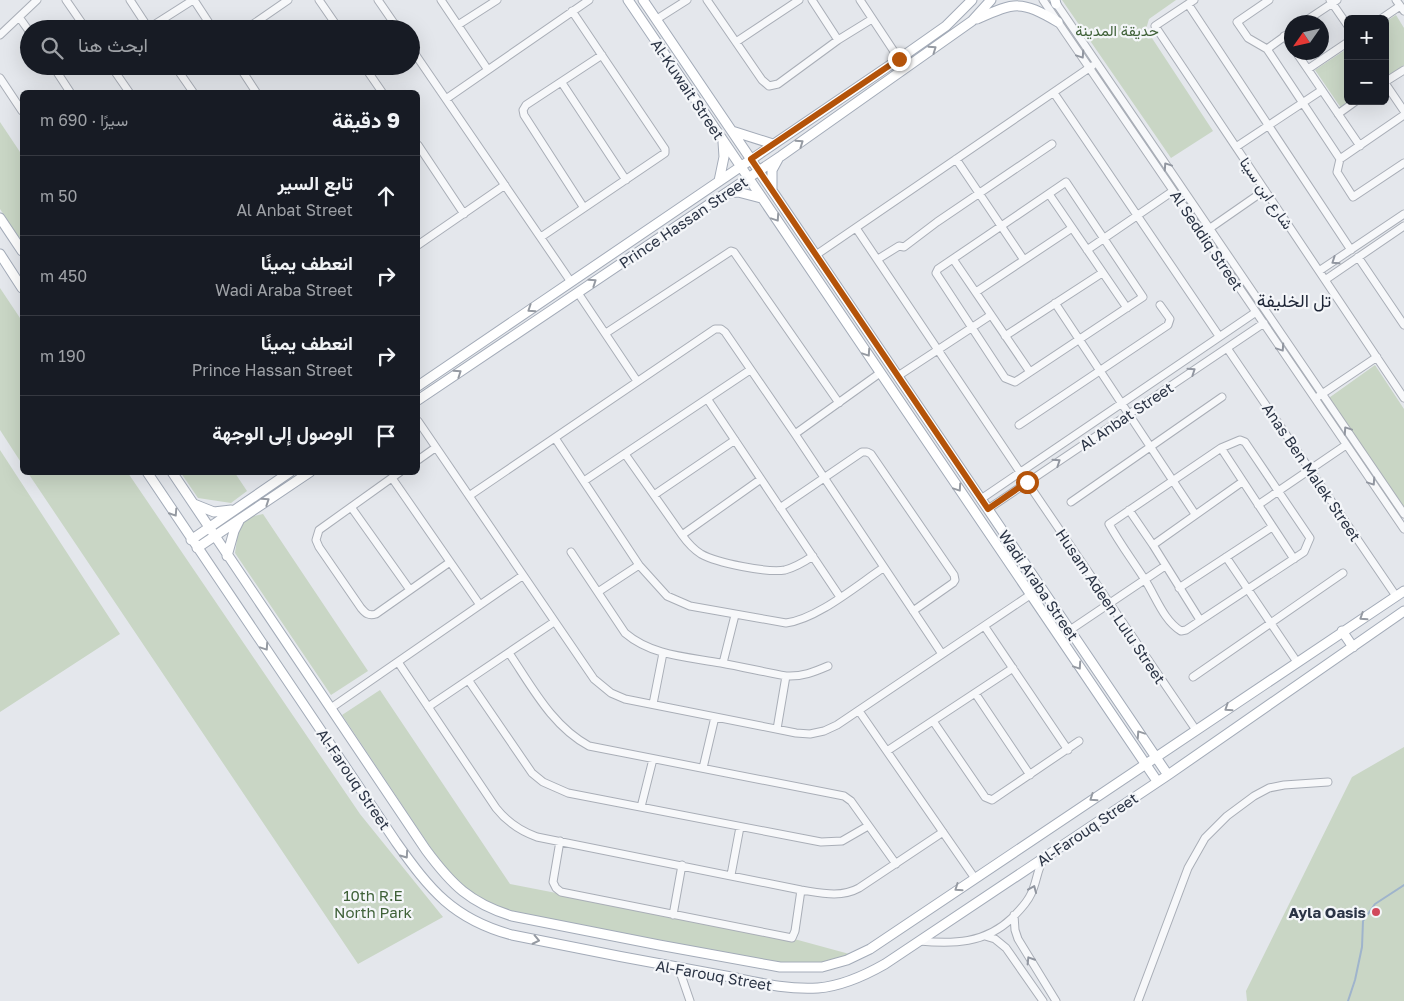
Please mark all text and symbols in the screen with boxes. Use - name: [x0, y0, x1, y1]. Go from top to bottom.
- north arrow: [1284, 15, 1329, 60]
- map controls: [1344, 15, 1389, 105]
- button: +: [1344, 15, 1389, 60]
- search box: [20, 20, 420, 75]
- park label: حديقة المدينة: [1075, 21, 1159, 40]
- text: ابحث هنا: [78, 33, 148, 56]
- icon: search: [38, 34, 66, 62]
- street label: Al-Kuwait Street: [648, 35, 728, 143]
- one-way arrow: [927, 46, 936, 54]
- route end: [888, 48, 911, 71]
- one-way arrow: [1075, 49, 1084, 59]
- button: −: [1344, 60, 1389, 105]
- text: 9 دقيقة: [332, 107, 400, 133]
- text: سيرًا · 690 m: [40, 110, 128, 130]
- one-way arrow: [794, 140, 803, 148]
- street label: شارع ابن سينا: [1234, 154, 1298, 234]
- one-way arrow: [1164, 162, 1173, 172]
- text: تابع السير: [277, 171, 353, 194]
- street label: Prince Hassan Street: [615, 172, 751, 272]
- icon: ahead: [372, 182, 400, 210]
- text: 50 m: [40, 186, 77, 206]
- street label: Al Seddiq Street: [1167, 187, 1247, 293]
- text: Al Anbat Street: [236, 200, 353, 220]
- one-way arrow: [770, 213, 779, 222]
- text: انعطف يمينًا: [261, 251, 353, 274]
- one-way arrow: [1331, 255, 1340, 264]
- icon: right: [372, 262, 400, 290]
- text: 450 m: [40, 266, 87, 286]
- one-way arrow: [587, 279, 597, 288]
- text: Wadi Araba Street: [215, 280, 353, 300]
- district label: تل الخليفة: [1257, 289, 1331, 312]
- one-way arrow: [527, 303, 537, 312]
- text: انعطف يمينًا: [261, 331, 353, 354]
- icon: right: [372, 342, 400, 370]
- one-way arrow: [1274, 343, 1284, 352]
- text: 190 m: [40, 346, 86, 366]
- one-way arrow: [861, 347, 870, 357]
- text: Prince Hassan Street: [192, 360, 353, 380]
- one-way arrow: [1186, 368, 1196, 377]
- one-way arrow: [452, 370, 462, 379]
- street label: Al Anbat Street: [1076, 378, 1176, 454]
- street label: Anas Ben Malek Street: [1259, 400, 1365, 544]
- text: الوصول إلى الوجهة: [212, 421, 353, 444]
- icon: arrive: [372, 422, 400, 450]
- one-way arrow: [1344, 426, 1353, 436]
- one-way arrow: [1051, 459, 1061, 468]
- route start: [1016, 471, 1039, 494]
- one-way arrow: [1366, 477, 1375, 486]
- one-way arrow: [952, 482, 961, 491]
- one-way arrow: [261, 498, 270, 508]
- one-way arrow: [167, 508, 177, 517]
- street label: Husam Adeen Lulu Street: [1052, 525, 1170, 687]
- street label: Wadi Araba Street: [995, 526, 1083, 644]
- one-way arrow: [1360, 611, 1369, 620]
- one-way arrow: [259, 642, 268, 651]
- one-way arrow: [1072, 660, 1081, 669]
- one-way arrow: [1225, 702, 1234, 711]
- street label: Al-Farouq Street: [314, 725, 394, 833]
- one-way arrow: [1137, 730, 1147, 739]
- street label: Al-Farouq Street: [1033, 789, 1141, 869]
- one-way arrow: [1089, 792, 1099, 801]
- one-way arrow: [399, 849, 408, 858]
- one-way arrow: [954, 882, 964, 891]
- one-way arrow: [1026, 885, 1037, 894]
- park label: 10th R.E North Park: [334, 886, 413, 921]
- place label: Ayla Oasis: [1289, 903, 1366, 921]
- marker: Ayla Oasis: [1370, 906, 1382, 918]
- one-way arrow: [532, 934, 541, 945]
- street label: Al-Farouq Street: [654, 956, 774, 994]
- one-way arrow: [1027, 956, 1036, 966]

